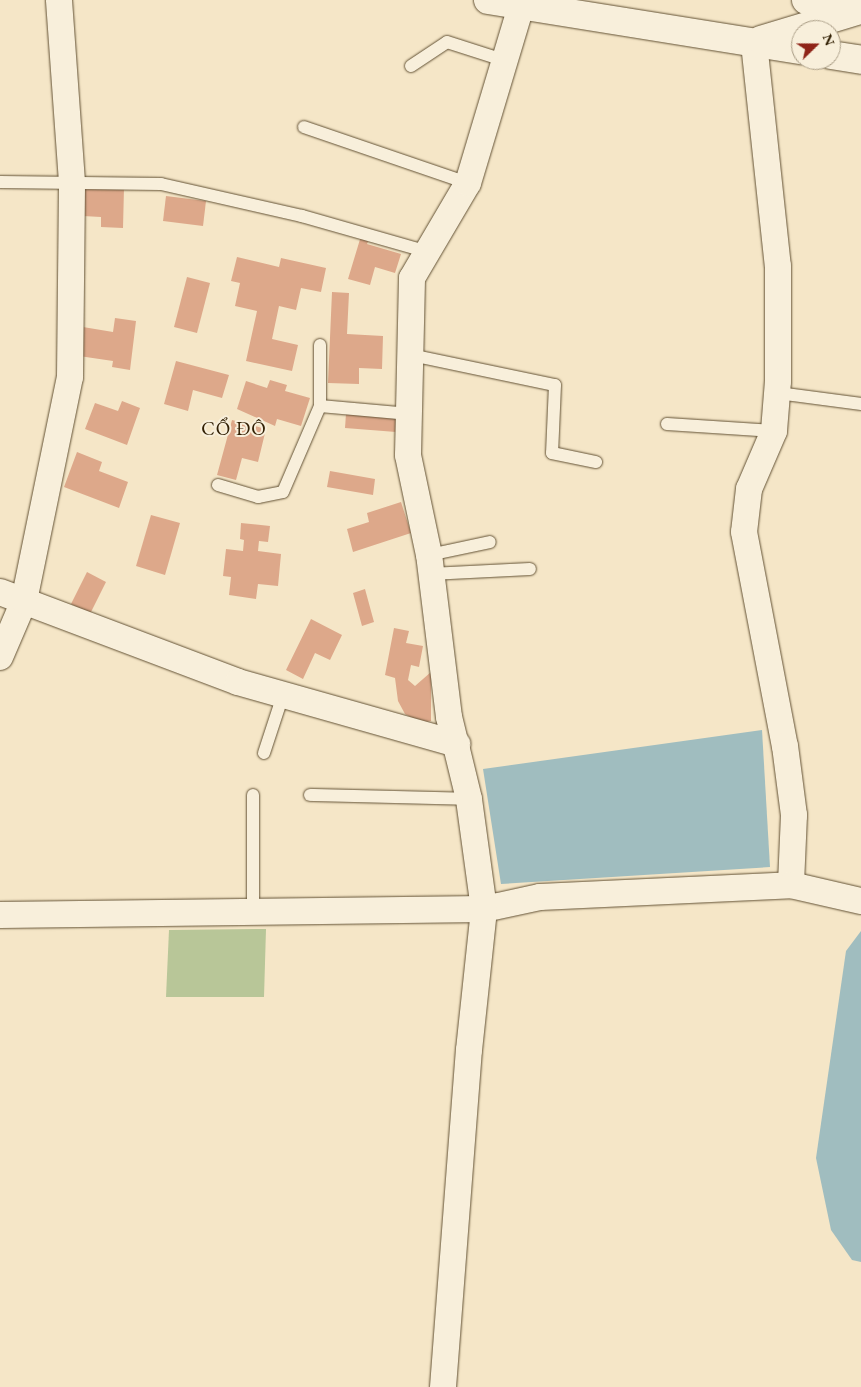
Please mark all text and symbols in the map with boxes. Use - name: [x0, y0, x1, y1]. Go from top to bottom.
- north arrow: [791, 20, 841, 70]
- text: N: [819, 31, 839, 48]
- district label: CỔ ĐÔ: [201, 418, 267, 440]

